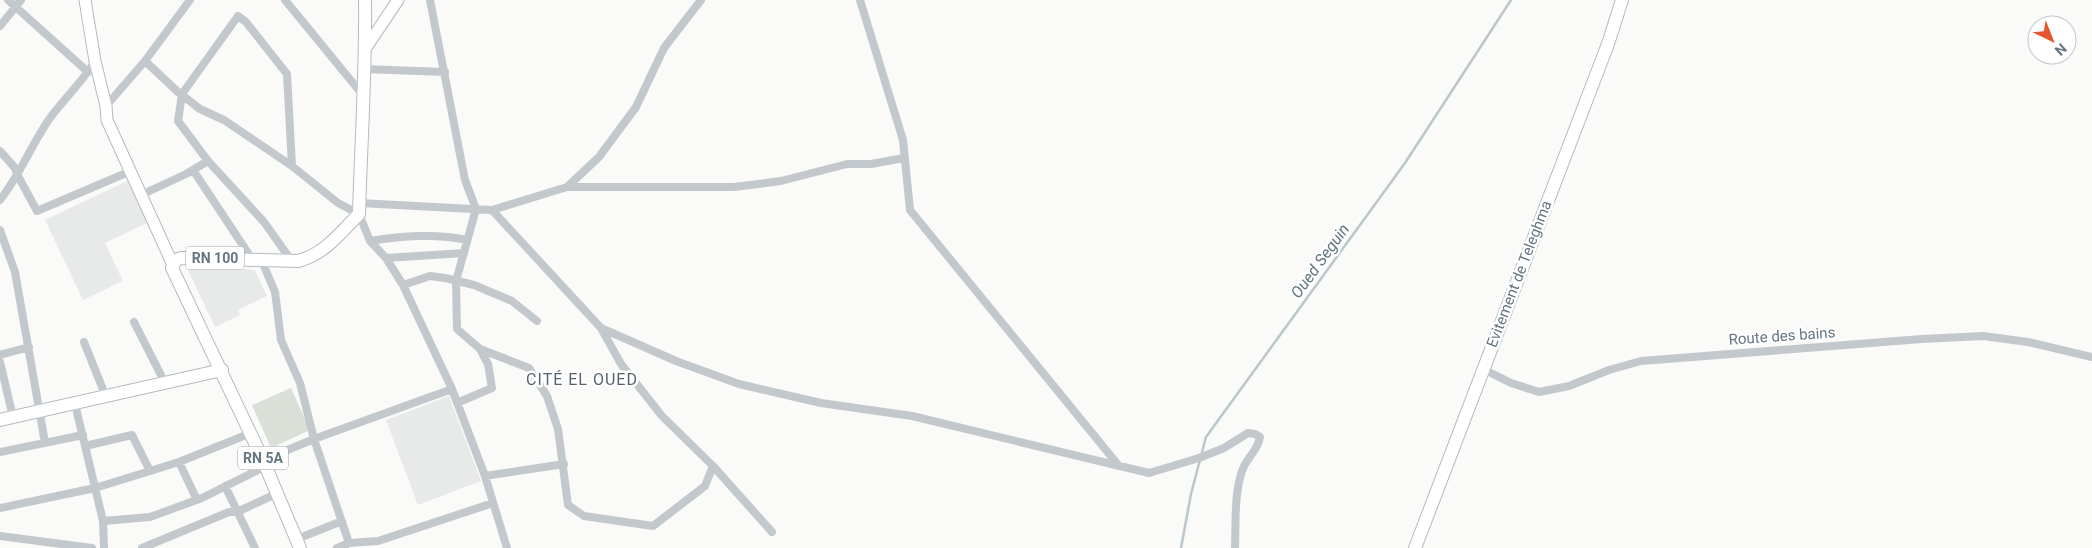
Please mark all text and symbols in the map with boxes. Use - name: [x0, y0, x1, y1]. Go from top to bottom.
- north arrow: [2027, 15, 2077, 65]
- text: N: [2052, 40, 2070, 59]
- street label: Evitement de Teleghma: [1483, 198, 1555, 350]
- water label: Oued Seguin: [1287, 220, 1353, 302]
- road number: RN 100: [186, 247, 244, 270]
- street label: Route des bains: [1728, 323, 1836, 349]
- district label: CITÉ EL OUED: [526, 370, 638, 389]
- road number: RN 5A: [238, 446, 288, 469]

